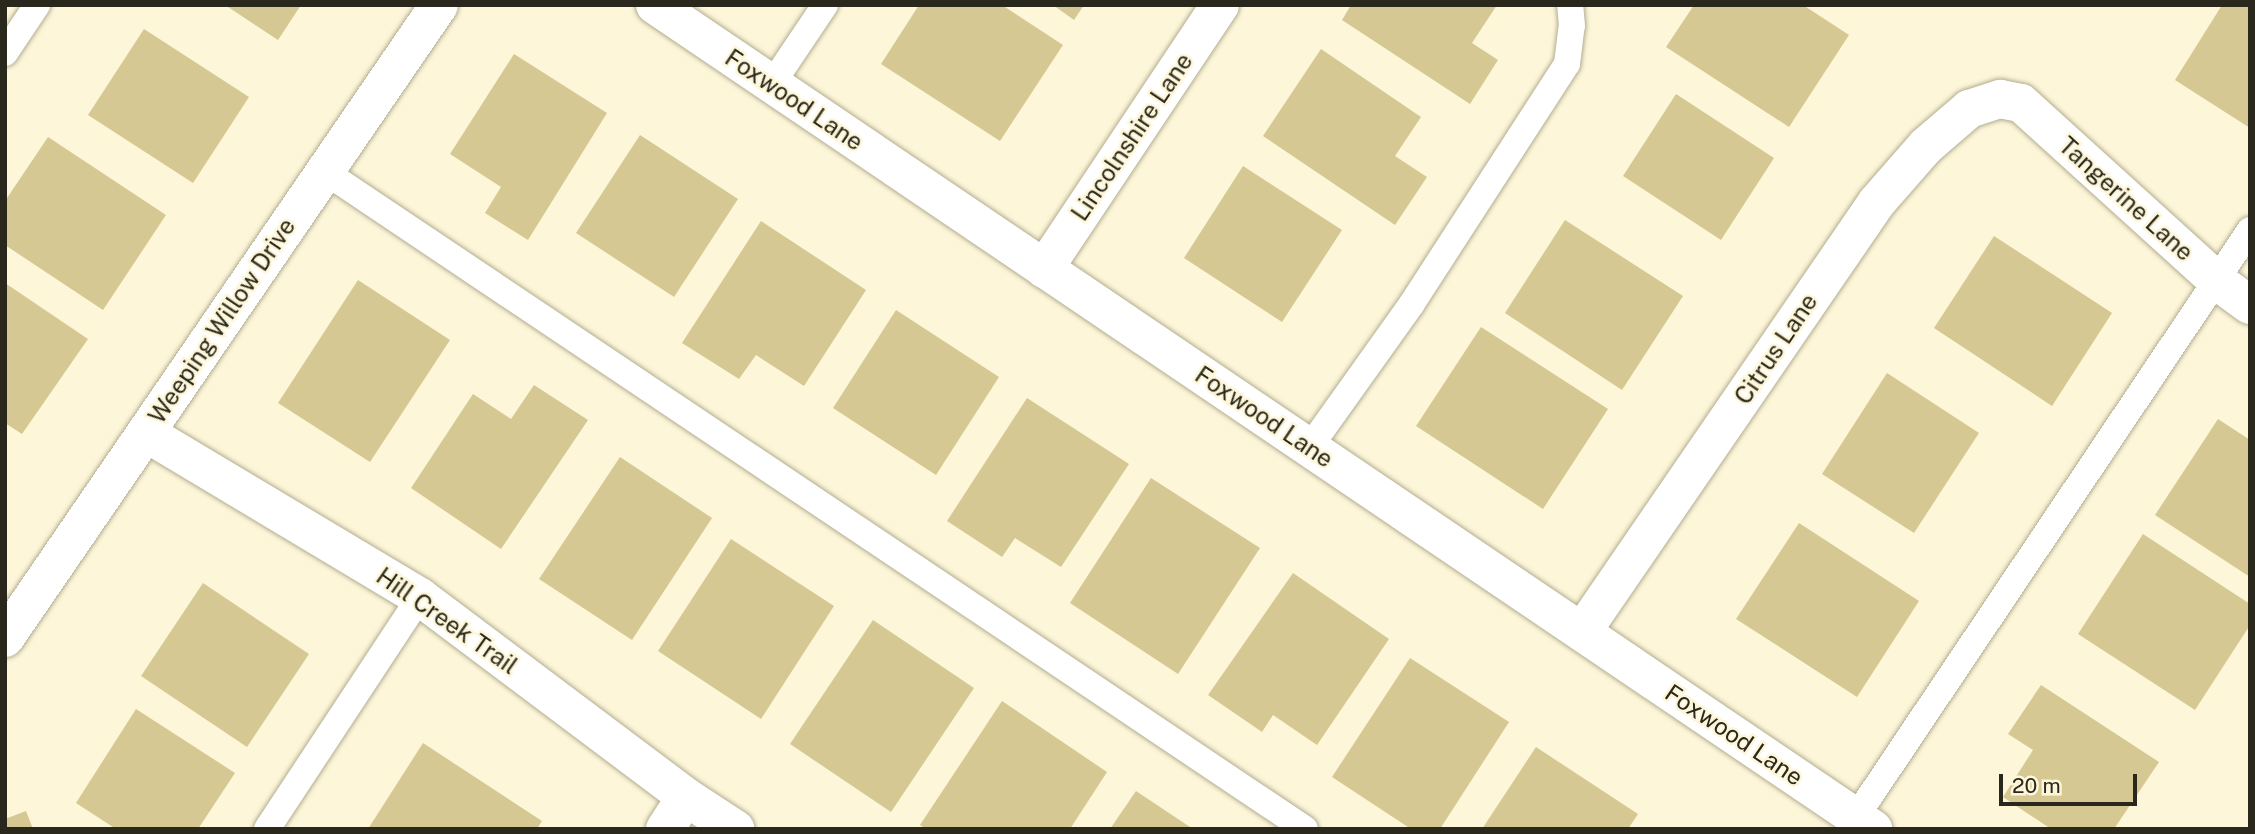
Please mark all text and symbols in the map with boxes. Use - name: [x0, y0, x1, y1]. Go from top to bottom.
- street label: Foxwood Lane: [720, 43, 868, 157]
- street label: Lincolnshire Lane: [1065, 48, 1199, 226]
- street label: Tangerine Lane: [2053, 131, 2199, 267]
- street label: Weeping Willow Drive: [142, 213, 302, 429]
- street label: Citrus Lane: [1728, 288, 1824, 410]
- street label: Foxwood Lane: [1190, 360, 1338, 474]
- street label: Hill Creek Trail: [371, 562, 523, 680]
- street label: Foxwood Lane: [1660, 678, 1808, 792]
- scale bar: [2003, 760, 2141, 804]
- text: 20 m: [2012, 773, 2061, 798]

